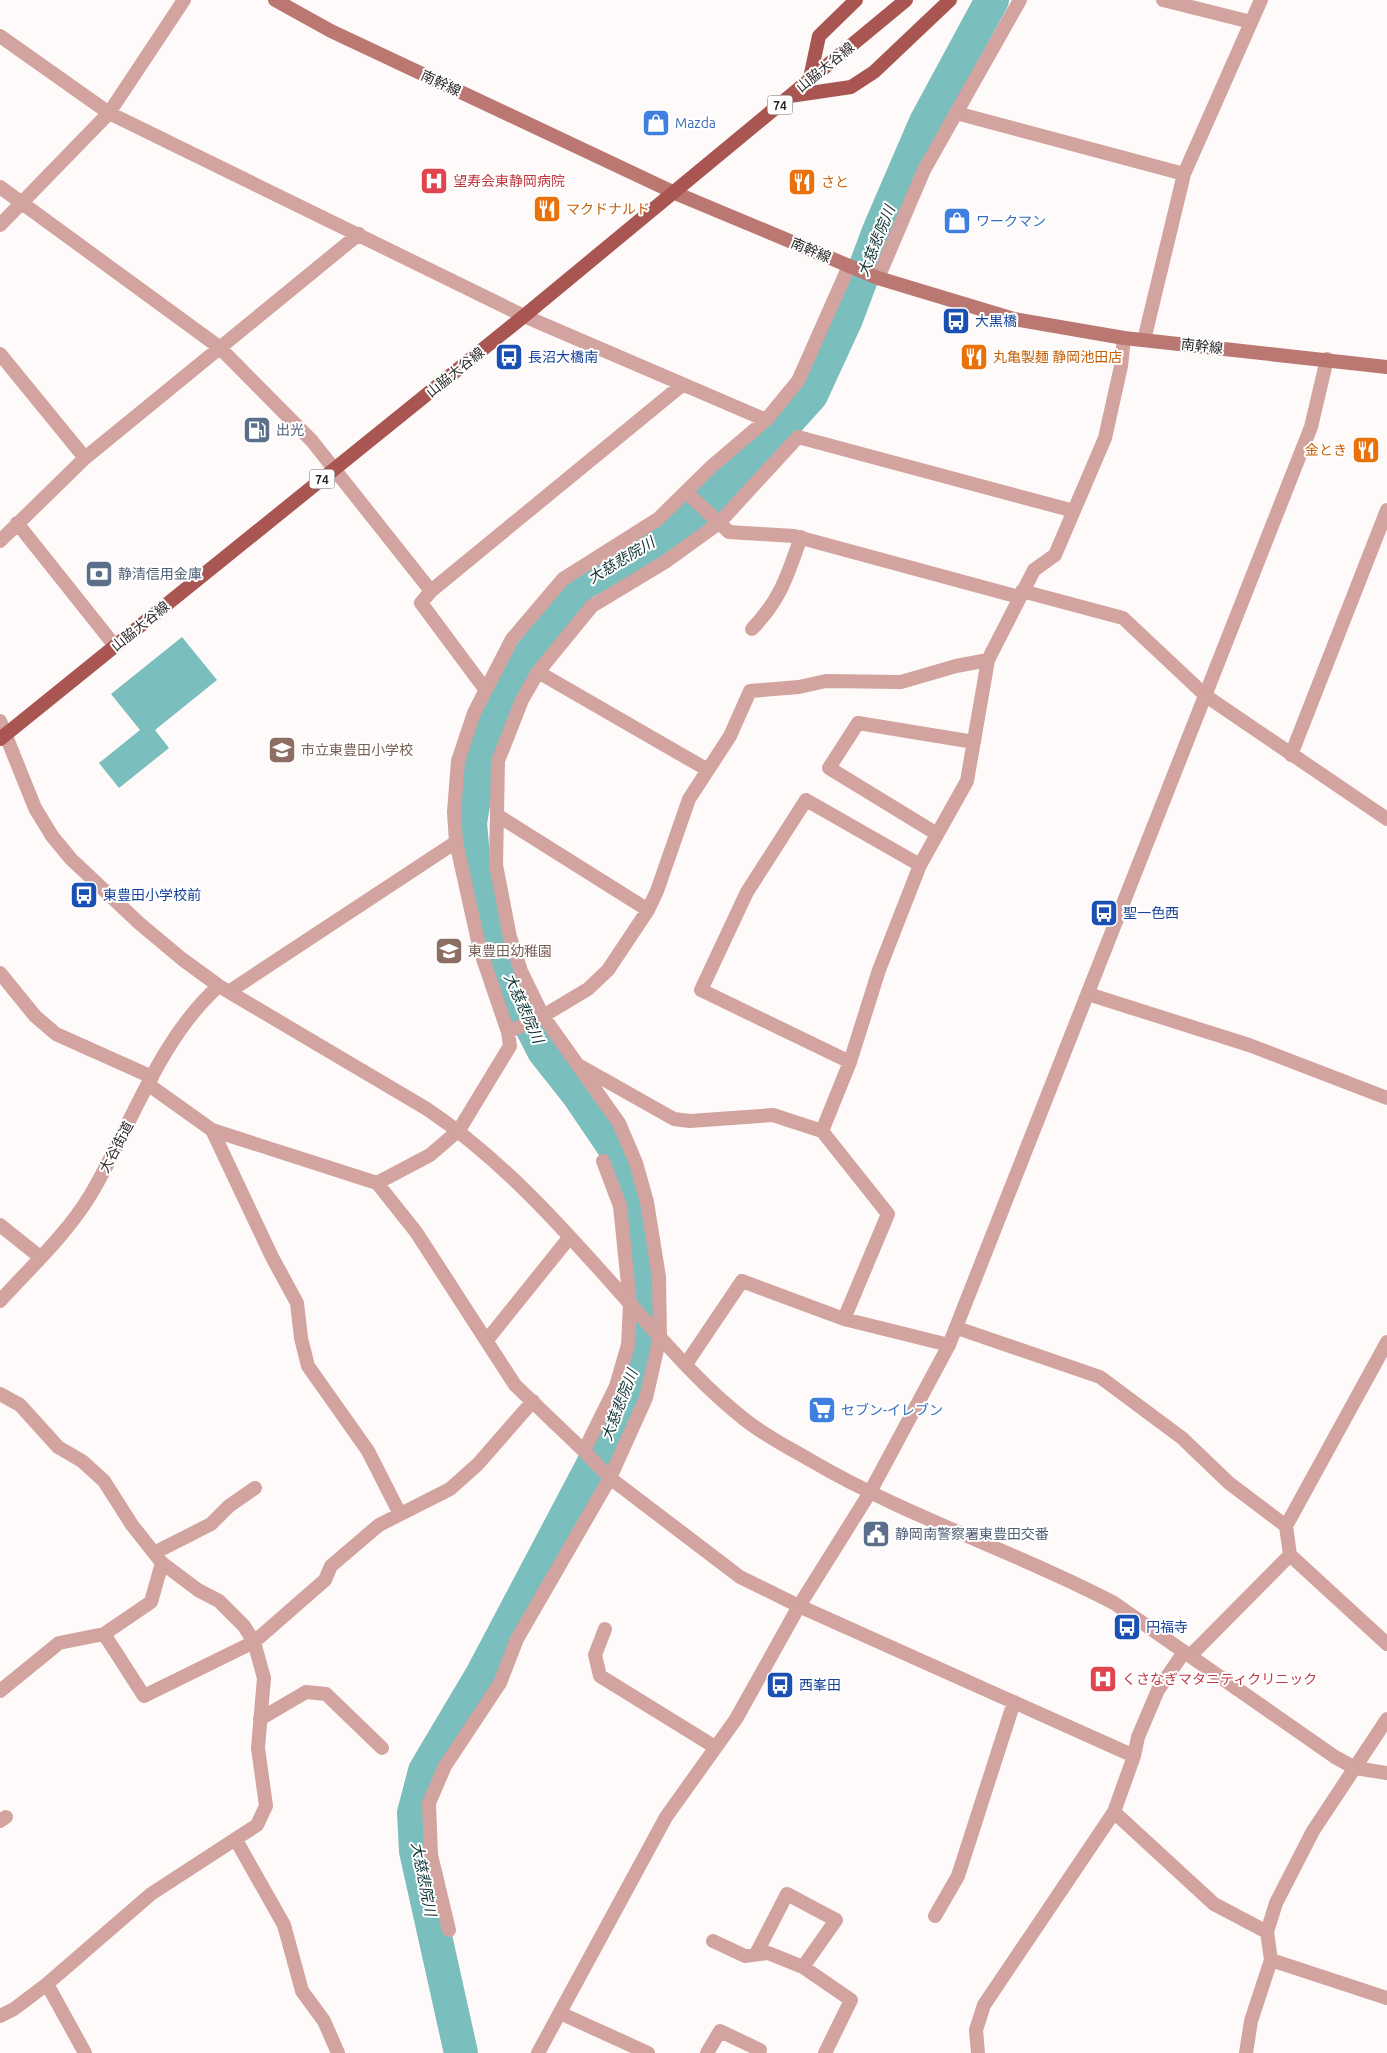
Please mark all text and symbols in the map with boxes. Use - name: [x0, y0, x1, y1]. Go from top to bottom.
- street label: 山脇大谷線: [793, 39, 857, 95]
- street label: 南幹線: [419, 67, 463, 99]
- road number: 74: [768, 96, 792, 114]
- shop icon: Mazda: [641, 108, 671, 138]
- place label: Mazda: [675, 115, 716, 131]
- hospital icon: 望寿会東静岡病院: [419, 166, 449, 196]
- restaurant icon: さと: [787, 167, 817, 197]
- place label: 望寿会東静岡病院: [453, 173, 565, 189]
- place label: さと: [821, 174, 849, 190]
- restaurant icon: マクドナルド: [532, 194, 562, 224]
- place label: マクドナルド: [566, 201, 650, 217]
- water label: 大慈悲院川: [854, 201, 899, 279]
- shop icon: ワークマン: [942, 206, 972, 236]
- place label: ワークマン: [976, 213, 1046, 229]
- street label: 南幹線: [789, 234, 833, 266]
- bus stop icon: 大黒橋: [941, 306, 971, 336]
- place label: 大黒橋: [975, 313, 1017, 329]
- street label: 南幹線: [1180, 336, 1224, 356]
- bus stop icon: 長沼大橋南: [494, 342, 524, 372]
- restaurant icon: 丸亀製麺 静岡池田店: [959, 342, 989, 372]
- street label: 山脇大谷線: [423, 344, 487, 400]
- place label: 長沼大橋南: [528, 349, 598, 365]
- place label: 丸亀製麺 静岡池田店: [993, 349, 1122, 365]
- fuel station icon: 出光: [242, 415, 272, 445]
- place label: 出光: [276, 422, 304, 438]
- restaurant icon: 金とき: [1351, 435, 1381, 465]
- place label: 金とき: [1305, 442, 1347, 458]
- road number: 74: [310, 469, 334, 488]
- water label: 大慈悲院川: [584, 532, 659, 587]
- bank icon: 静清信用金庫: [84, 559, 114, 589]
- place label: 静清信用金庫: [118, 566, 202, 582]
- street label: 山脇大谷線: [108, 598, 172, 654]
- school or university icon: 市立東豊田小学校: [267, 735, 297, 765]
- place label: 市立東豊田小学校: [301, 742, 413, 758]
- bus stop icon: 東豊田小学校前: [69, 880, 99, 910]
- place label: 東豊田小学校前: [103, 887, 201, 903]
- bus stop icon: 聖一色西: [1089, 898, 1119, 928]
- place label: 聖一色西: [1123, 905, 1179, 921]
- school or university icon: 東豊田幼稚園: [434, 936, 464, 966]
- place label: 東豊田幼稚園: [468, 943, 552, 959]
- water label: 大慈悲院川: [501, 970, 548, 1048]
- street label: 大谷街道: [96, 1119, 136, 1175]
- water label: 大慈悲院川: [598, 1365, 641, 1443]
- supermarket icon: セブン-イレブン: [807, 1395, 837, 1425]
- place label: セブン-イレブン: [841, 1402, 943, 1418]
- public building icon: 静岡南警察署東豊田交番: [861, 1519, 891, 1549]
- place label: 静岡南警察署東豊田交番: [895, 1526, 1049, 1542]
- bus stop icon: 円福寺: [1112, 1612, 1142, 1642]
- place label: 円福寺: [1146, 1619, 1188, 1635]
- hospital icon: くさなぎマタニティクリニック: [1088, 1664, 1118, 1694]
- bus stop icon: 西峯田: [765, 1670, 795, 1700]
- place label: くさなぎマタニティクリニック: [1122, 1671, 1317, 1687]
- place label: 西峯田: [799, 1677, 841, 1693]
- water label: 大慈悲院川: [408, 1841, 440, 1919]

